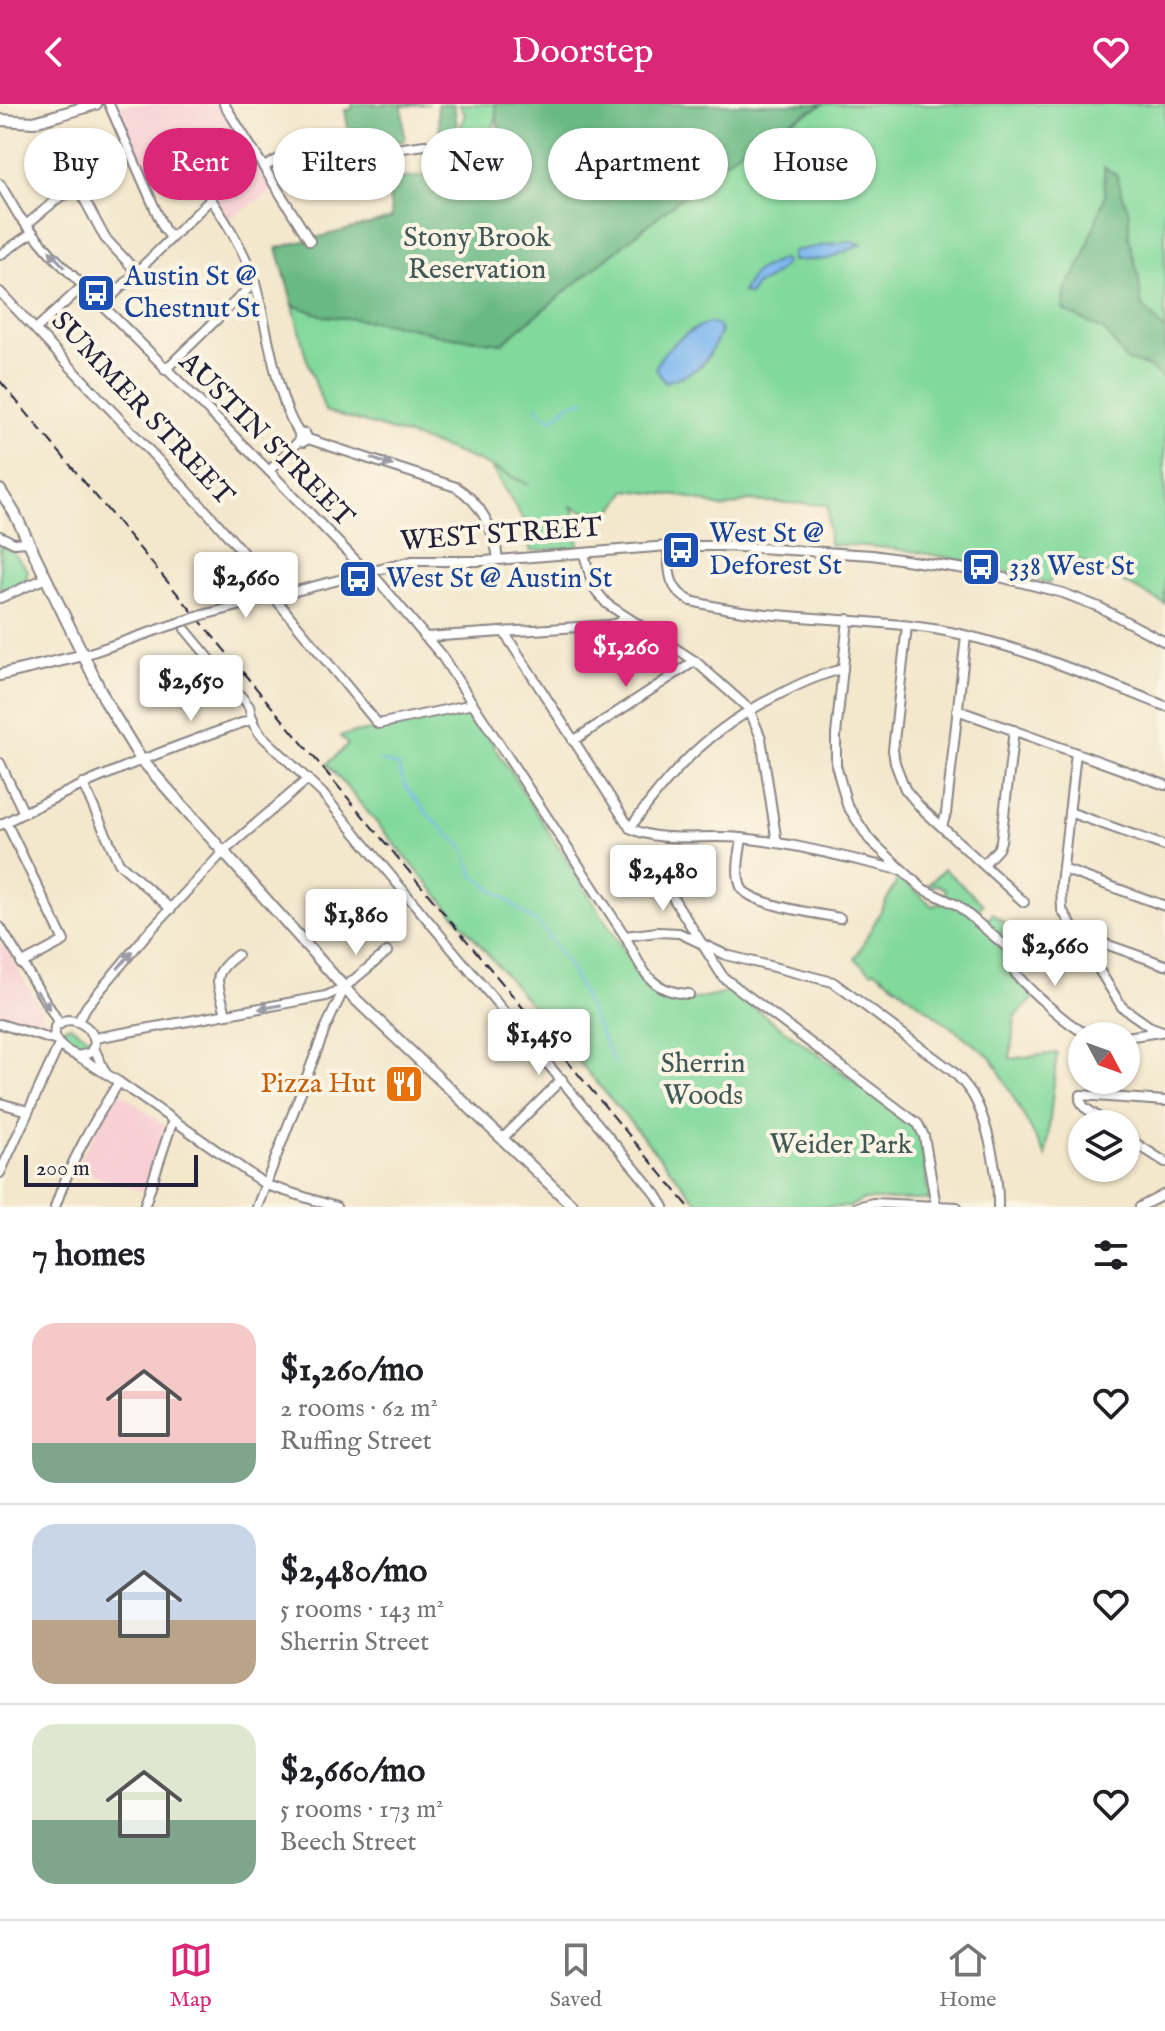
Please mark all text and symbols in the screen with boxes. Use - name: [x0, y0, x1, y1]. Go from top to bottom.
- text: Doorstep: [512, 29, 653, 75]
- icon: back: [32, 30, 76, 74]
- icon: heart: [1089, 30, 1133, 74]
- chip: Buy: [24, 128, 127, 200]
- chip: Rent: [143, 128, 257, 200]
- chip: Filters: [273, 128, 405, 200]
- chip: New: [421, 128, 532, 200]
- chip: Apartment: [548, 128, 728, 200]
- chip: House: [744, 128, 876, 200]
- park label: Stony Brook Reservation: [403, 221, 552, 288]
- one-way arrow: [48, 250, 66, 269]
- place label: Austin St @ Chestnut St: [123, 260, 260, 327]
- bus stop icon: Austin St @ Chestnut St: [75, 272, 117, 314]
- street label: SUMMER STREET: [43, 305, 241, 514]
- street label: AUSTIN STREET: [170, 344, 361, 535]
- one-way arrow: [370, 457, 394, 469]
- street label: WEST STREET: [399, 510, 604, 560]
- place label: West St @ Deforest St: [709, 517, 842, 584]
- bus stop icon: West St @ Deforest St: [660, 529, 702, 571]
- bus stop icon: 338 West St: [960, 546, 1002, 588]
- place label: 338 West St: [1009, 550, 1135, 585]
- pin: $2,660: [181, 552, 311, 620]
- bus stop icon: West St @ Austin St: [337, 558, 379, 600]
- text: $2,660: [212, 561, 280, 594]
- place label: West St @ Austin St: [386, 562, 613, 597]
- pin: $1,260: [561, 621, 691, 689]
- text: $1,260: [593, 630, 659, 663]
- pin: $2,650: [126, 655, 256, 723]
- text: $2,650: [158, 664, 224, 697]
- pin: $2,480: [598, 845, 728, 913]
- text: $2,480: [628, 854, 698, 887]
- pin: $1,860: [291, 889, 421, 957]
- text: $1,860: [324, 898, 388, 931]
- pin: $2,660: [990, 920, 1120, 988]
- text: $2,660: [1021, 929, 1089, 962]
- one-way arrow: [116, 950, 133, 970]
- one-way arrow: [35, 989, 50, 1010]
- one-way arrow: [257, 1001, 282, 1013]
- pin: $1,450: [474, 1009, 604, 1077]
- text: $1,450: [506, 1018, 572, 1051]
- north arrow: [1068, 1022, 1140, 1094]
- map controls: [1068, 1022, 1140, 1182]
- park label: Sherrin Woods: [661, 1047, 746, 1114]
- restaurant icon: Pizza Hut: [383, 1063, 425, 1105]
- place label: Pizza Hut: [260, 1067, 376, 1102]
- button: layers: [1068, 1110, 1140, 1182]
- park label: Weider Park: [770, 1128, 913, 1163]
- scale bar: [24, 1151, 198, 1187]
- text: 200 m: [36, 1155, 90, 1183]
- icon: filters: [1089, 1233, 1133, 1277]
- text: 7 homes: [32, 1234, 145, 1277]
- text: $1,260/mo: [280, 1349, 424, 1392]
- icon: home: [96, 1355, 192, 1451]
- icon: heart: [1089, 1381, 1133, 1425]
- text: 2 rooms · 62 m²: [280, 1392, 438, 1425]
- text: Ruffing Street: [280, 1425, 432, 1458]
- text: $2,480/mo: [280, 1550, 427, 1593]
- icon: home: [96, 1556, 192, 1652]
- icon: heart: [1089, 1582, 1133, 1626]
- text: 5 rooms · 143 m²: [280, 1593, 444, 1626]
- text: Sherrin Street: [280, 1626, 429, 1659]
- text: $2,660/mo: [280, 1750, 425, 1793]
- icon: home: [96, 1756, 192, 1852]
- icon: heart: [1089, 1782, 1133, 1826]
- text: 5 rooms · 173 m²: [280, 1793, 444, 1826]
- text: Beech Street: [280, 1826, 416, 1859]
- tab: Map: [169, 1938, 213, 2014]
- tab: Saved: [550, 1938, 602, 2014]
- tab: Home: [939, 1938, 996, 2014]

